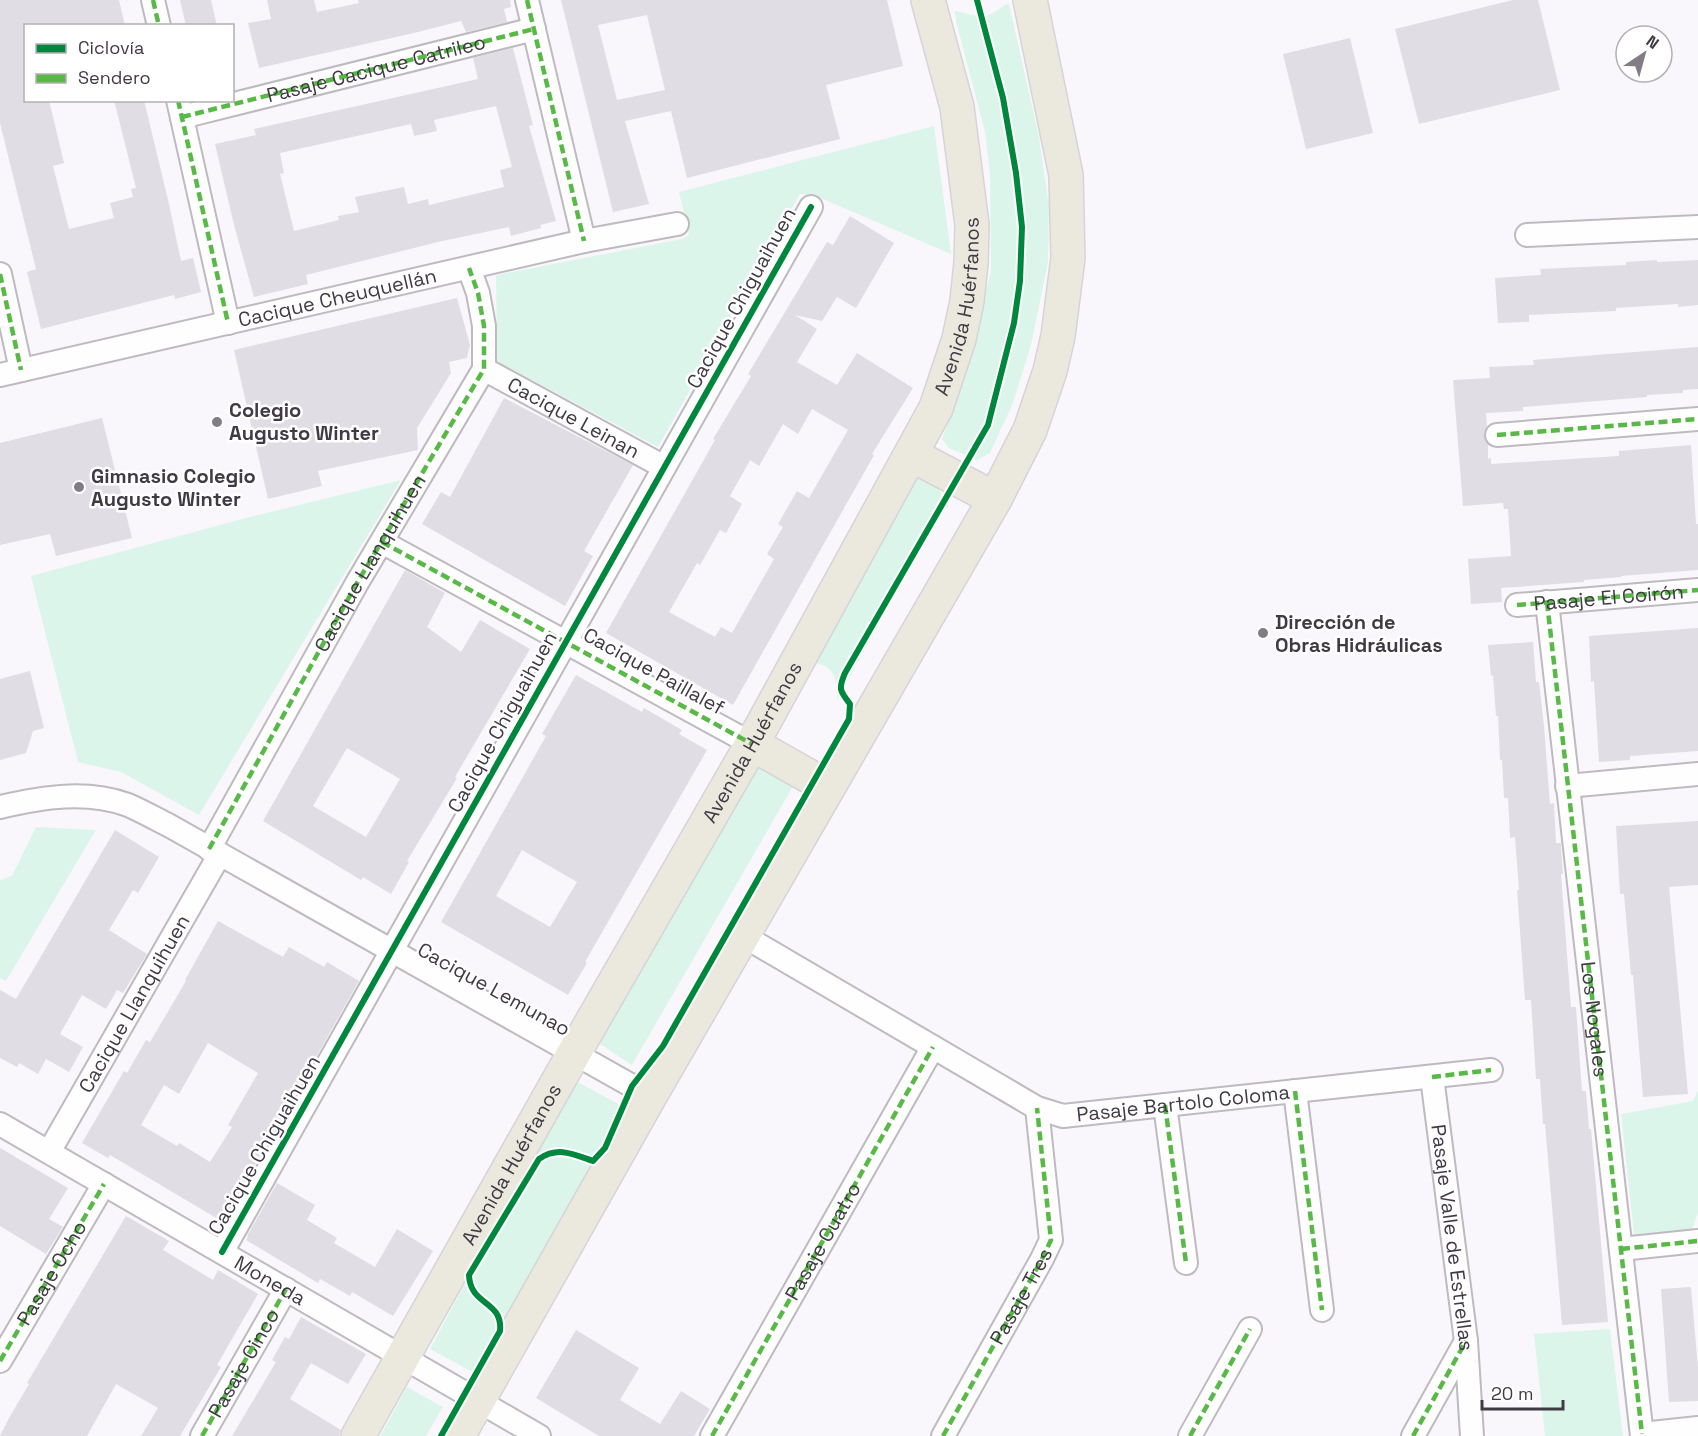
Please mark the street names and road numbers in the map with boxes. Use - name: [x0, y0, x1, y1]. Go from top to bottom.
- street label: Pasaje Cacique Catrileo: [264, 29, 488, 108]
- street label: Cacique Chiguaihuen: [680, 203, 802, 393]
- street label: Avenida Huérfanos: [928, 216, 985, 399]
- street label: Cacique Cheuquellán: [235, 262, 439, 333]
- street label: Cacique Leinan: [503, 371, 644, 464]
- street label: Cacique Llanquihuen: [308, 470, 432, 657]
- street label: Pasaje El Coirón: [1533, 578, 1685, 617]
- street label: Cacique Paillalef: [579, 621, 729, 721]
- street label: Cacique Chiguaihuen: [441, 627, 563, 817]
- street label: Avenida Huérfanos: [696, 657, 808, 828]
- street label: Cacique Llanquihuen: [73, 910, 195, 1097]
- street label: Cacique Lemunao: [413, 936, 575, 1042]
- street label: Los Nogales: [1575, 960, 1614, 1078]
- street label: Cacique Chiguaihuen: [202, 1051, 326, 1239]
- street label: Avenida Huérfanos: [455, 1079, 567, 1250]
- street label: Pasaje Bartolo Coloma: [1075, 1079, 1291, 1127]
- street label: Pasaje Valle de Estrellas: [1425, 1123, 1480, 1352]
- street label: Pasaje Cuatro: [779, 1177, 867, 1305]
- street label: Pasaje Ocho: [11, 1216, 93, 1330]
- street label: Pasaje Tres: [984, 1244, 1058, 1349]
- street label: Moneda: [230, 1249, 310, 1311]
- street label: Pasaje Cinco: [202, 1304, 285, 1422]

